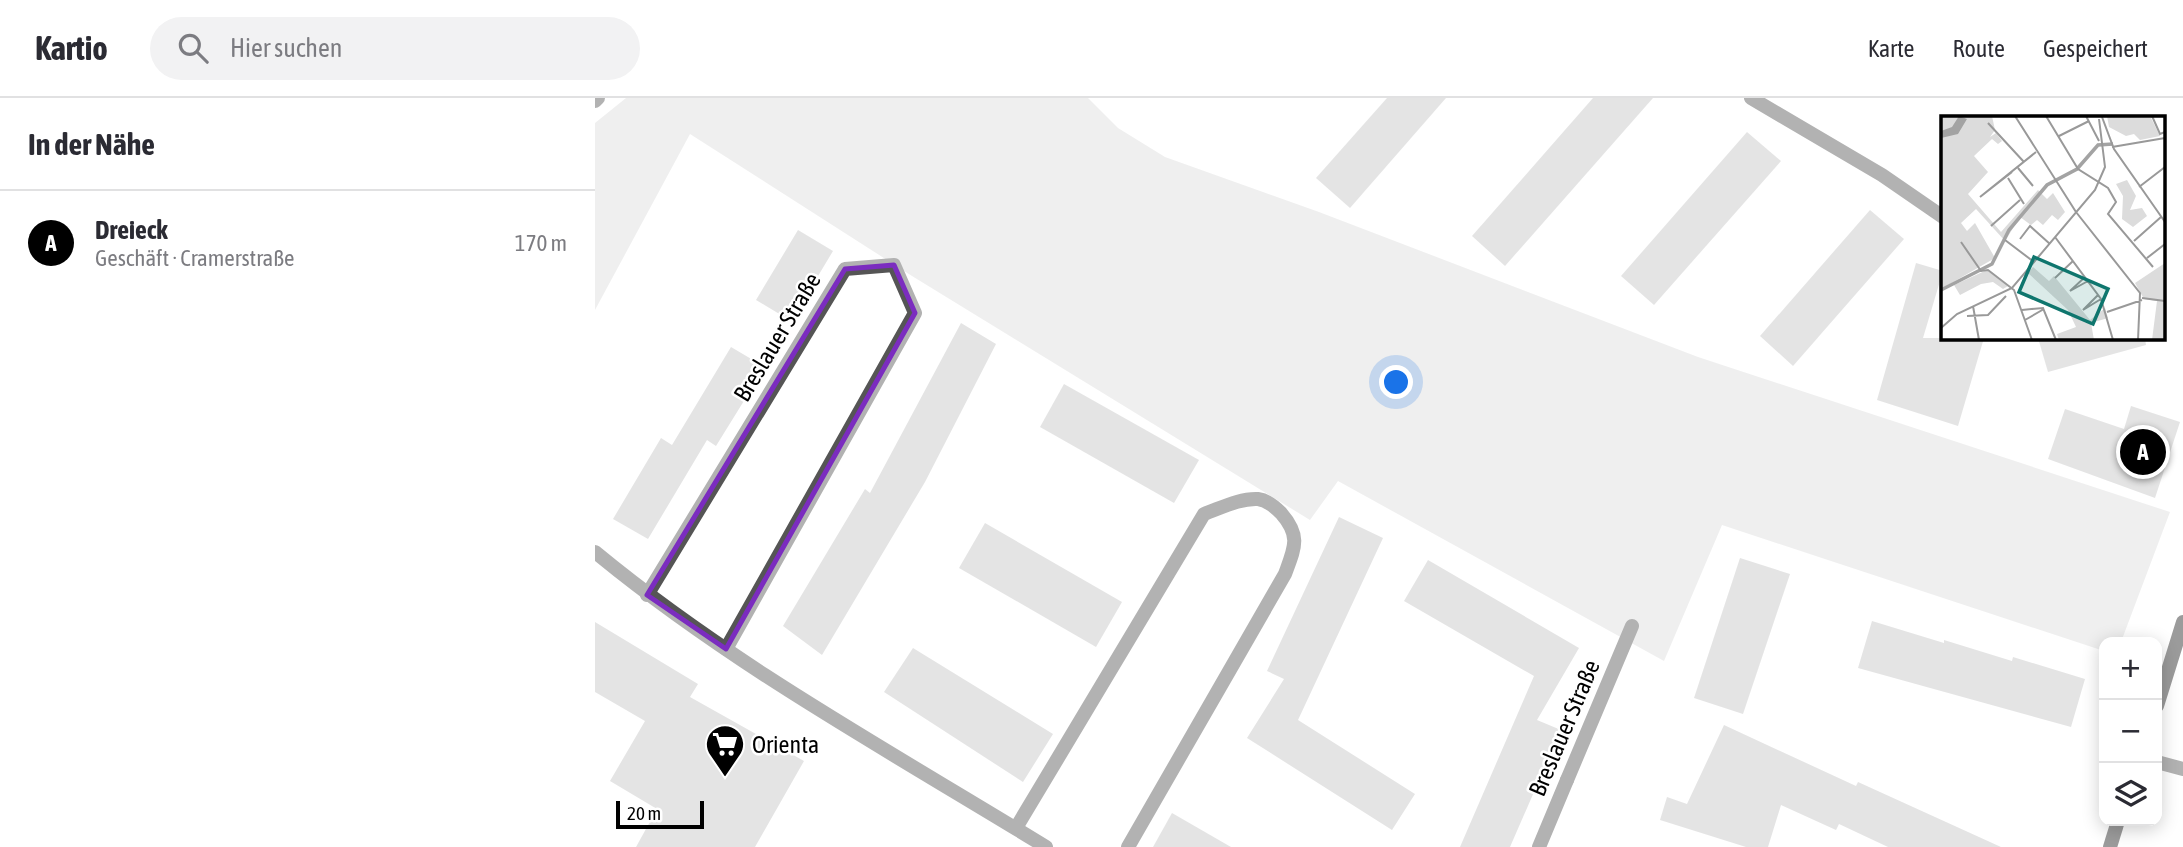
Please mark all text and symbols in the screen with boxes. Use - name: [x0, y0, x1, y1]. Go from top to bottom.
- search box: [150, 17, 640, 80]
- text: Kartio: [35, 29, 108, 67]
- icon: search: [174, 29, 212, 67]
- text: Hier suchen: [230, 33, 342, 63]
- text: Karte: [1868, 35, 1914, 62]
- text: Route: [1952, 35, 2005, 62]
- text: Gespeichert: [2043, 35, 2148, 62]
- inset map: [1941, 116, 2165, 340]
- text: In der Nähe: [28, 127, 155, 161]
- text: Dreieck: [95, 215, 168, 245]
- text: A: [45, 230, 57, 256]
- text: 170 m: [515, 230, 567, 256]
- text: Geschäft · Cramerstraße: [95, 245, 294, 271]
- street label: Breslauer Straße: [728, 268, 826, 406]
- your location: [1379, 365, 1413, 399]
- pin: A: [2120, 426, 2166, 478]
- map controls: [2099, 637, 2162, 826]
- button: +: [2099, 637, 2162, 700]
- street label: Breslauer Straße: [1523, 656, 1605, 800]
- button: −: [2099, 700, 2162, 763]
- supermarket icon: Orienta: [704, 723, 746, 778]
- place label: Orienta: [752, 731, 819, 758]
- button: layers: [2099, 763, 2162, 826]
- scale bar: [616, 798, 703, 830]
- text: 20 m: [627, 802, 661, 824]

